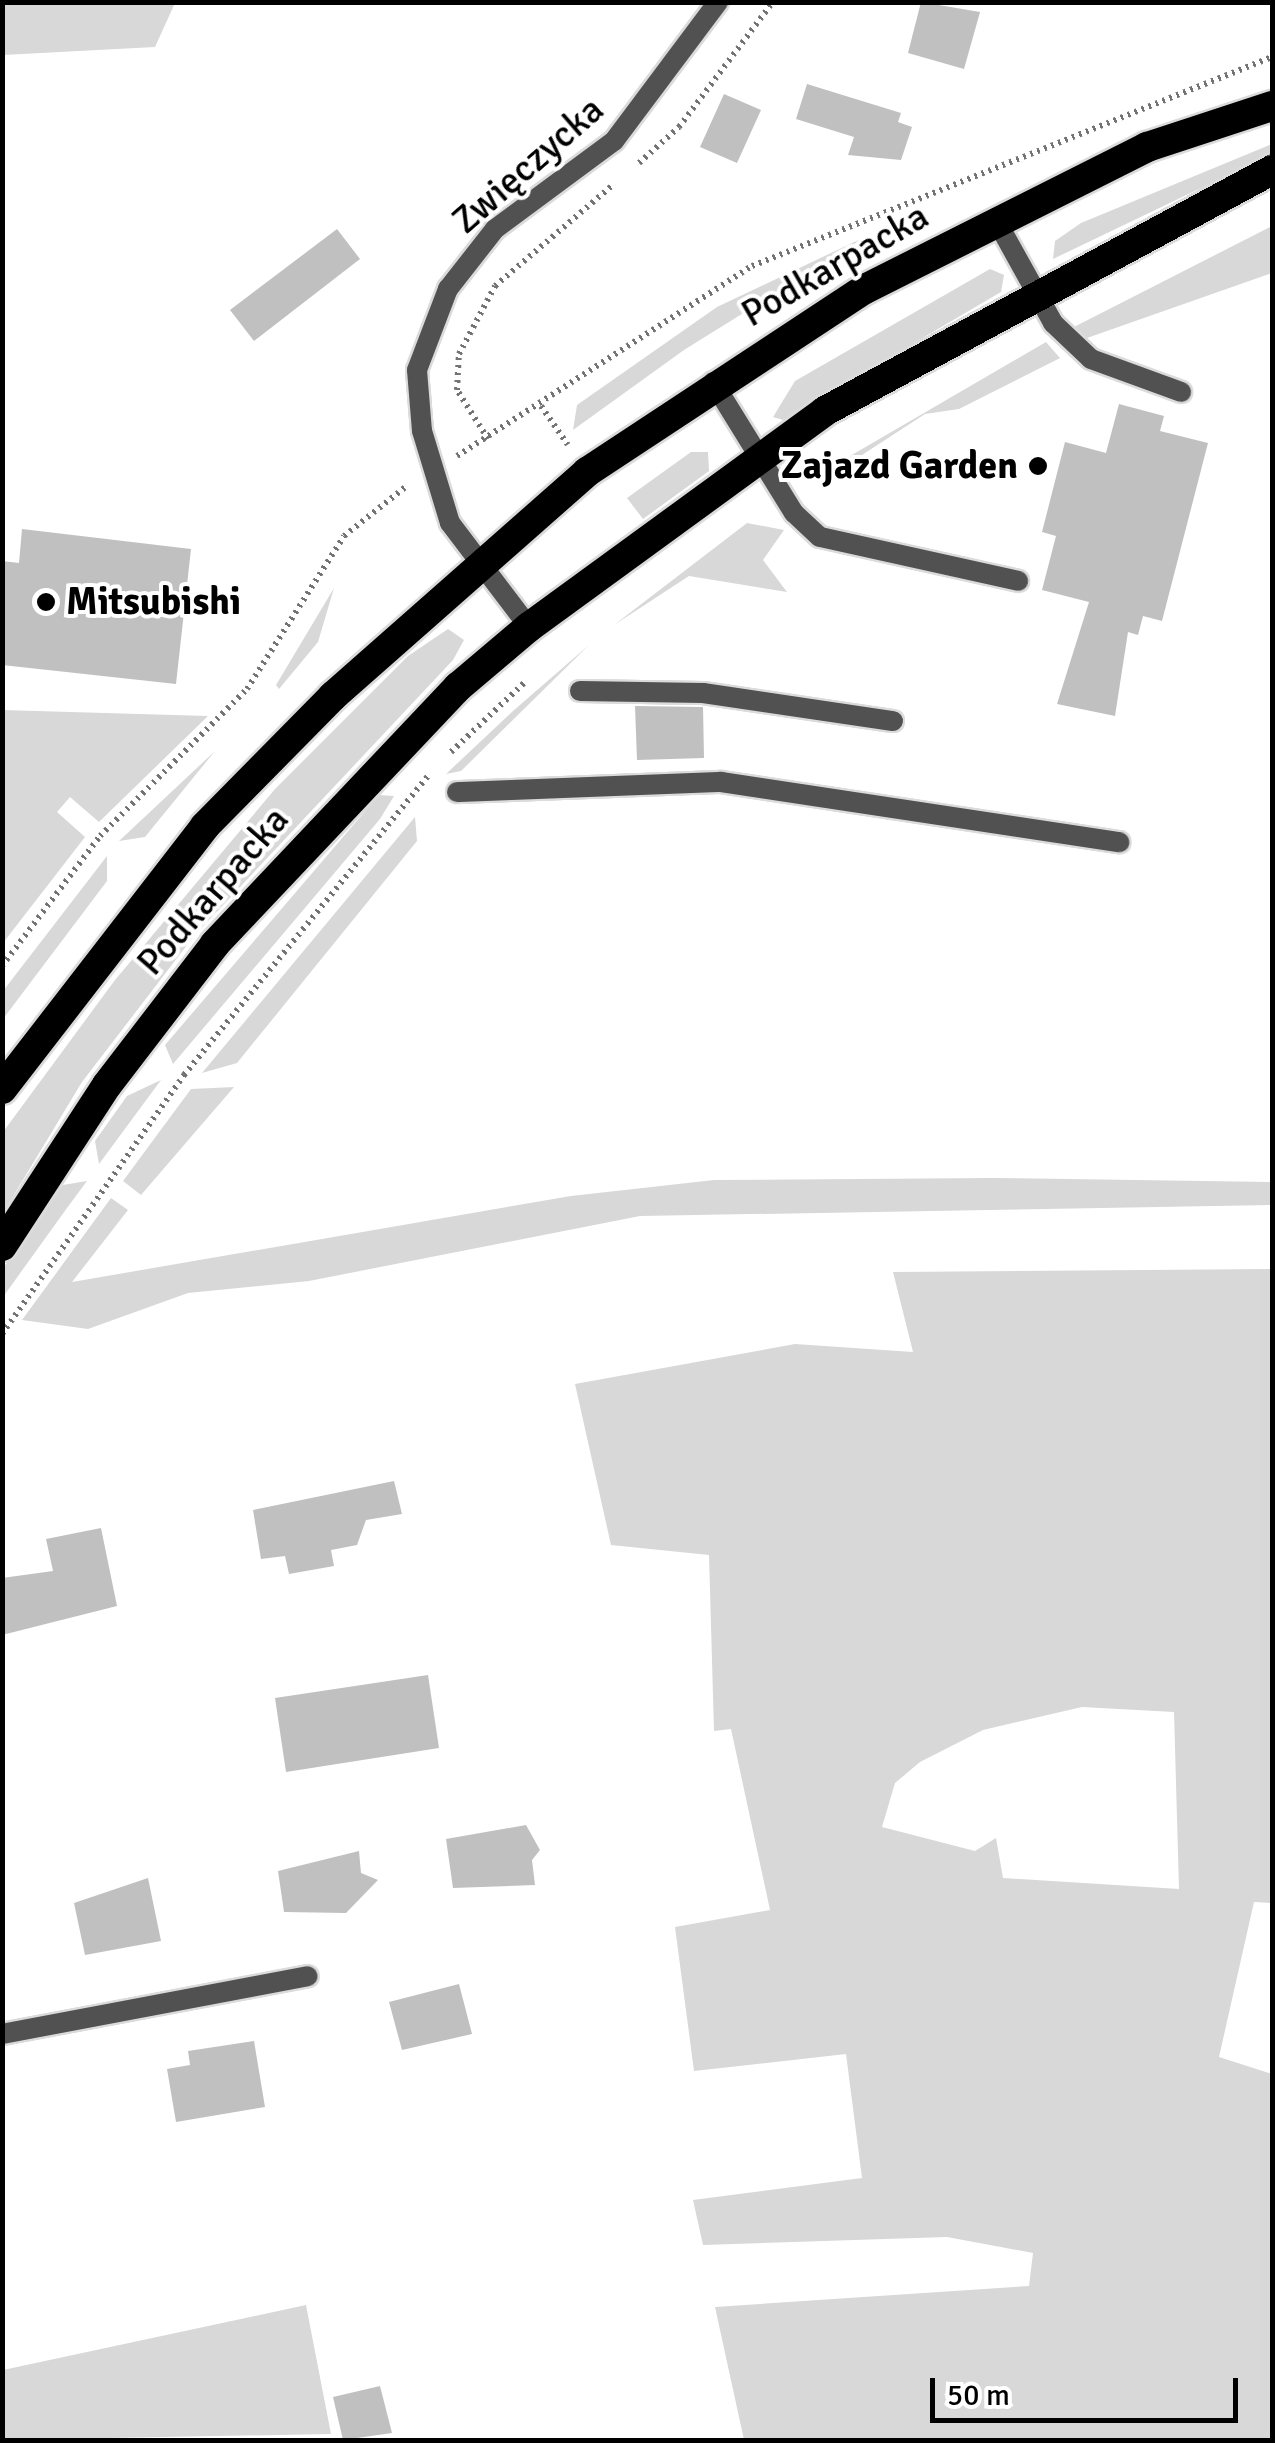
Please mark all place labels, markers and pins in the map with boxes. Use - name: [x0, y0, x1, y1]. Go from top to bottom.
- place label: Zajazd Garden: [781, 443, 1018, 489]
- marker: Zajazd Garden: [1027, 455, 1049, 477]
- place label: Mitsubishi: [66, 579, 241, 625]
- marker: Mitsubishi: [35, 591, 57, 613]

